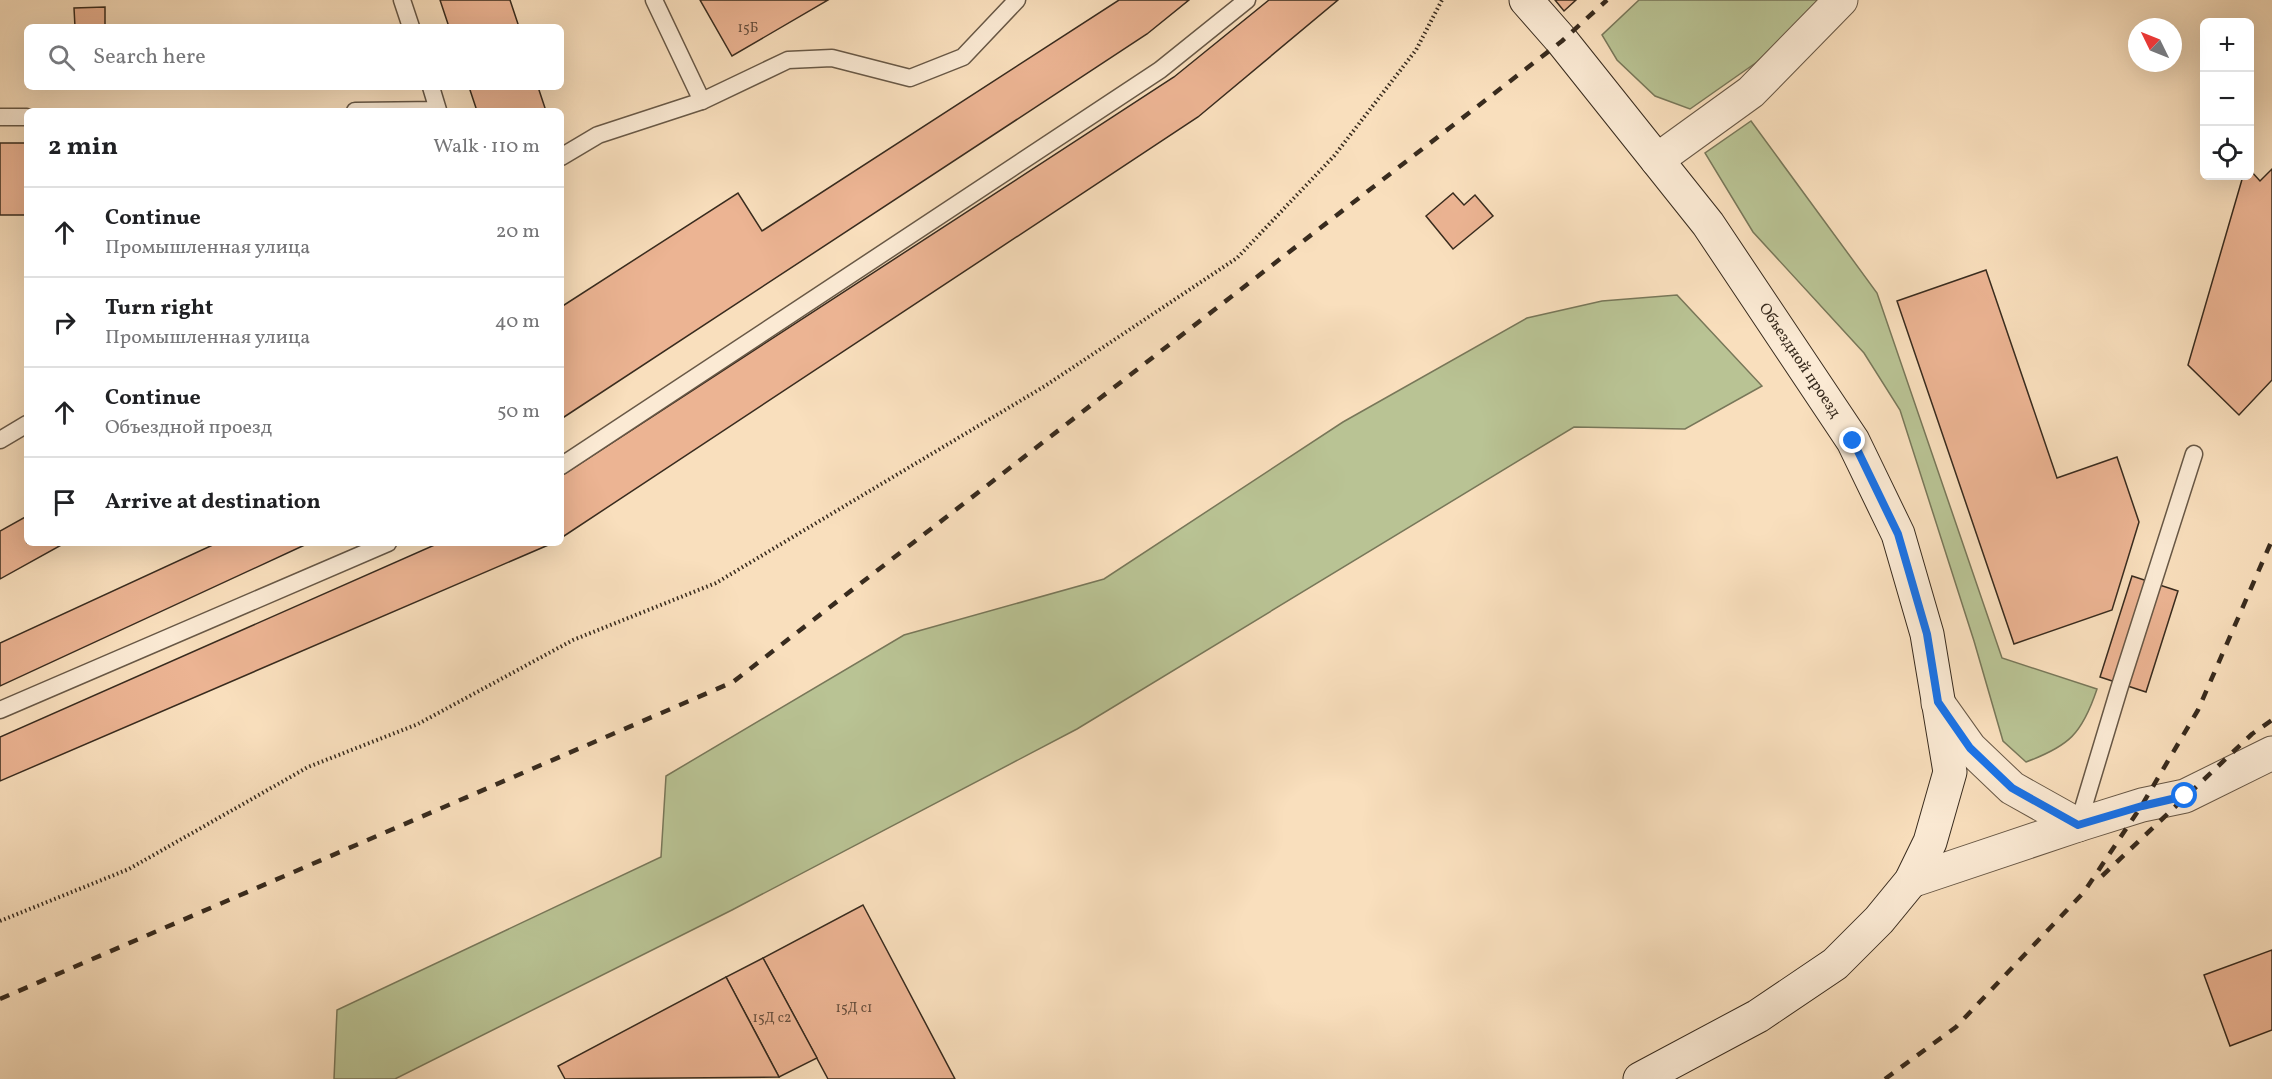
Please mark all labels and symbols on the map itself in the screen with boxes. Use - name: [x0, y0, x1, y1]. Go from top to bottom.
- north arrow: [2128, 18, 2182, 72]
- house number: 15Б: [738, 19, 758, 38]
- street label: Объездной проезд: [1753, 299, 1846, 422]
- route end: [1839, 427, 1865, 453]
- route start: [2171, 782, 2197, 808]
- house number: 15Д с1: [836, 999, 872, 1018]
- house number: 15Д с2: [753, 1009, 791, 1028]

